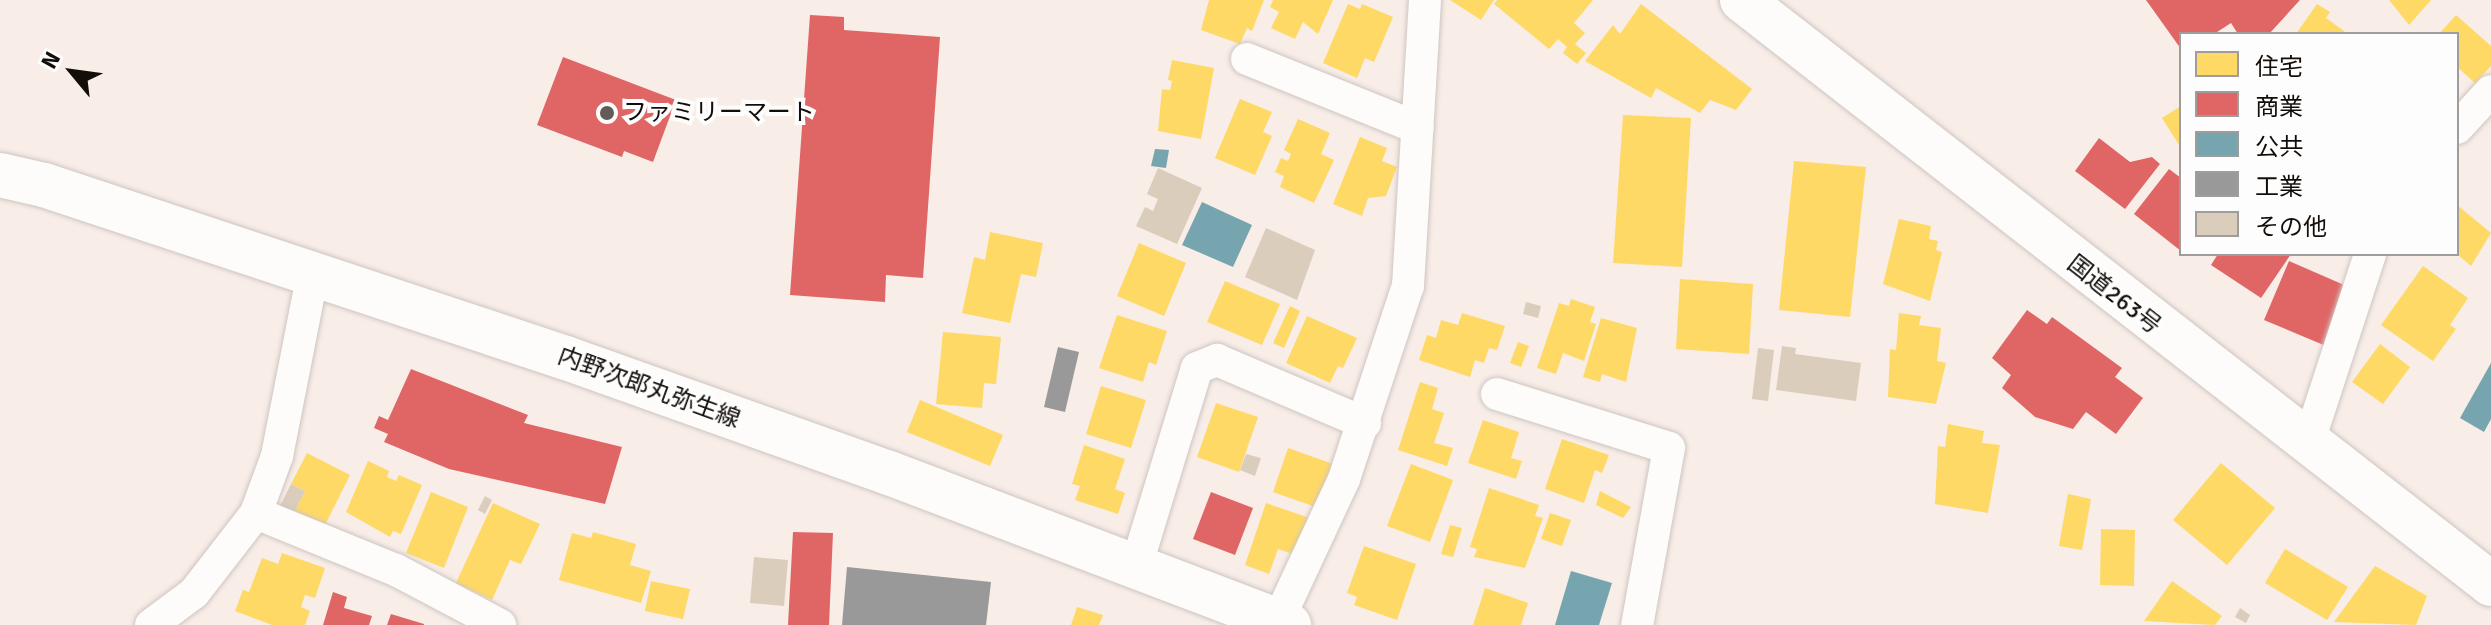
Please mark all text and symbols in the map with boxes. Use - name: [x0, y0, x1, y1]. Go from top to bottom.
- north arrow: [32, 32, 112, 112]
- legend: [2179, 32, 2459, 256]
- text: N: [35, 47, 66, 73]
- text: 住宅: [2255, 52, 2303, 82]
- text: 商業: [2255, 92, 2303, 122]
- place label: ファミリーマート: [623, 99, 815, 127]
- marker: ファミリーマート: [598, 104, 616, 122]
- text: 公共: [2255, 132, 2303, 162]
- text: 工業: [2255, 172, 2303, 202]
- text: その他: [2255, 212, 2327, 242]
- street label: 国道263号: [2061, 250, 2167, 340]
- street label: 内野次郎丸弥生線: [554, 342, 744, 434]

